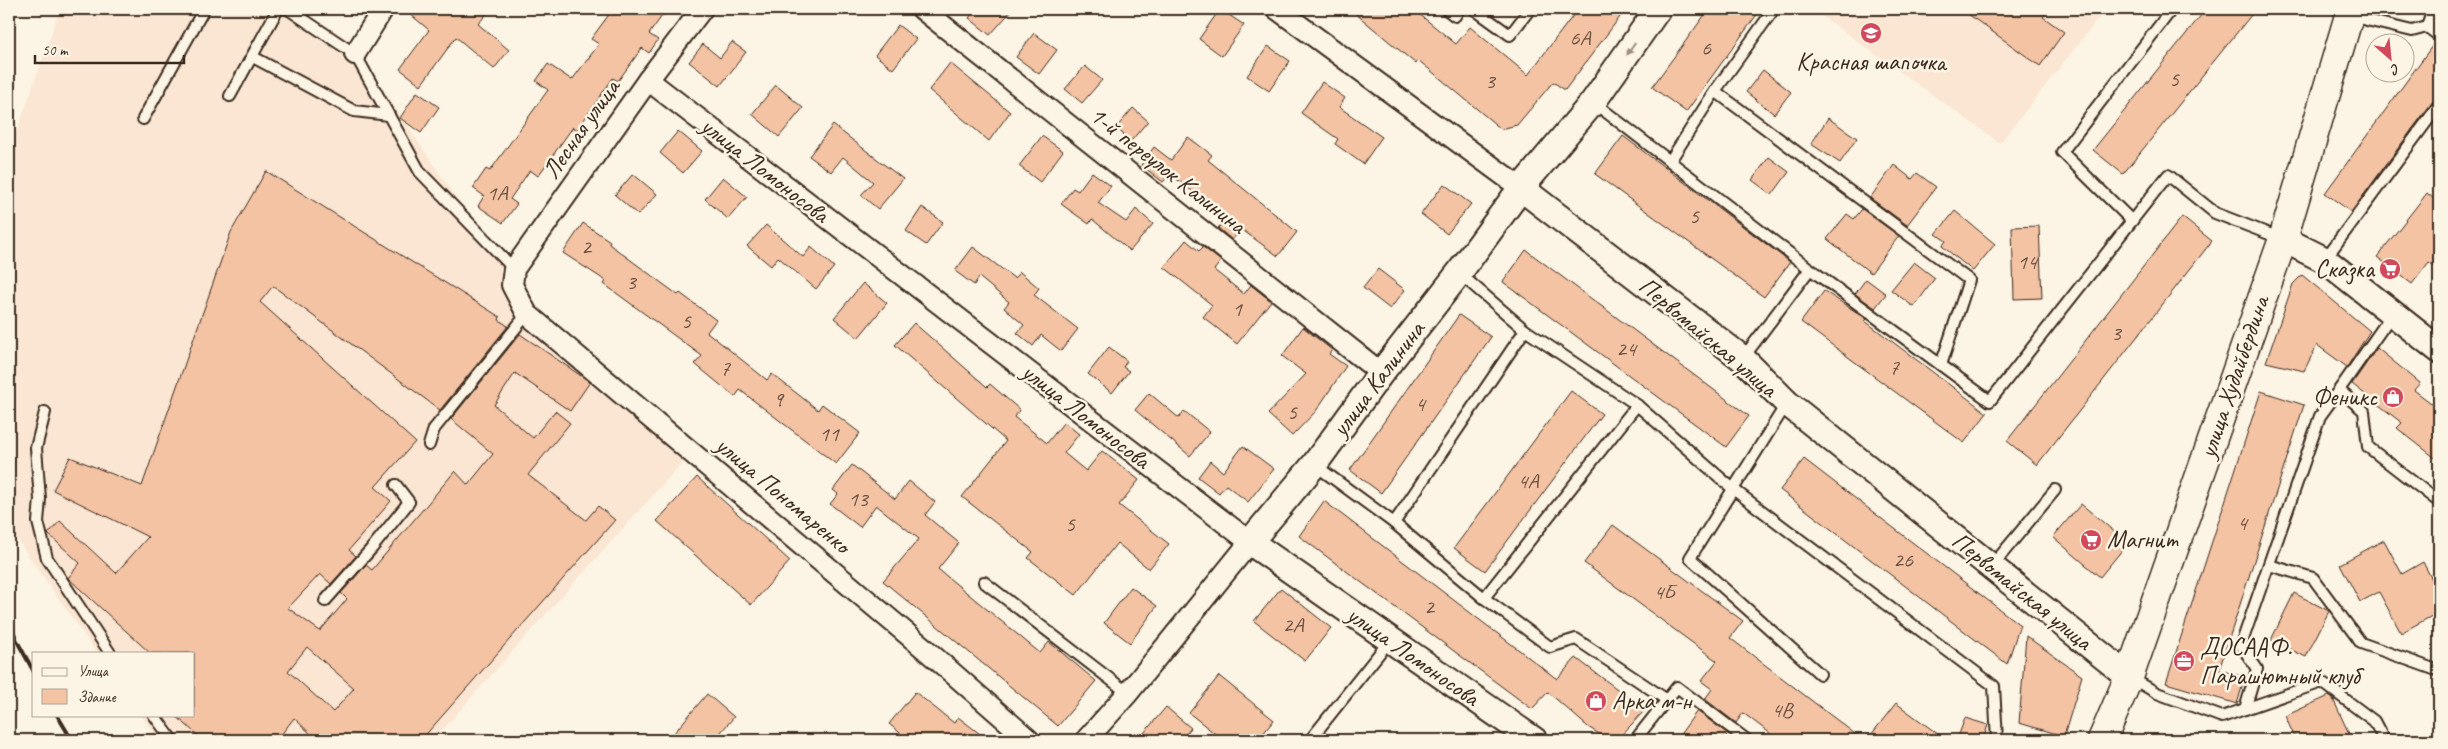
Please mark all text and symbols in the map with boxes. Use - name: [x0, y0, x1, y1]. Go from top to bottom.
- school or university icon: Красная шапочка: [1859, 21, 1883, 45]
- house number: 6А: [1570, 24, 1591, 52]
- scale bar: [35, 32, 184, 64]
- north arrow: [2366, 32, 2416, 82]
- house number: 6: [1701, 34, 1712, 62]
- text: 50 m: [42, 41, 69, 60]
- one-way arrow: [1626, 42, 1636, 56]
- place label: Красная шапочка: [1796, 46, 1948, 78]
- text: С: [2387, 60, 2403, 79]
- house number: 5: [2169, 65, 2180, 93]
- house number: 3: [1485, 67, 1497, 95]
- street label: Лесная улица: [535, 71, 628, 185]
- street label: 1-й переулок Калинина: [1083, 99, 1254, 242]
- street label: улица Ломоносова: [693, 109, 837, 231]
- house number: 1А: [487, 179, 508, 207]
- house number: 5: [1689, 202, 1700, 230]
- house number: 2: [581, 233, 593, 261]
- house number: 14: [2017, 248, 2039, 276]
- place label: Сказка: [2315, 253, 2376, 285]
- supermarket icon: Сказка: [2378, 257, 2402, 281]
- house number: 3: [626, 268, 638, 296]
- street label: Первомайская улица: [1632, 270, 1785, 406]
- street label: улица Худайбердина: [2191, 289, 2278, 464]
- house number: 1: [1232, 295, 1243, 323]
- house number: 5: [681, 307, 692, 335]
- street label: улица Калинина: [1323, 313, 1433, 445]
- house number: 3: [2111, 319, 2123, 347]
- house number: 24: [1616, 335, 1638, 363]
- house number: 7: [1889, 353, 1900, 381]
- house number: 7: [720, 354, 731, 382]
- street label: улица Ломоносова: [1014, 355, 1158, 477]
- place label: Феникс: [2313, 381, 2378, 413]
- house number: 9: [773, 385, 785, 413]
- shop icon: Феникс: [2381, 385, 2405, 409]
- house number: 4: [1415, 390, 1427, 418]
- house number: 5: [1287, 398, 1298, 426]
- house number: 11: [819, 420, 840, 448]
- street label: улица Пономаренко: [707, 428, 859, 563]
- house number: 4А: [1518, 467, 1539, 495]
- house number: 13: [848, 485, 870, 513]
- house number: 4: [2237, 509, 2249, 537]
- house number: 5: [1065, 510, 1076, 538]
- place label: Магнит: [2107, 524, 2179, 556]
- street label: Первомайская улица: [1945, 525, 2100, 659]
- supermarket icon: Магнит: [2079, 528, 2103, 552]
- house number: 26: [1893, 546, 1914, 574]
- house number: 4Б: [1653, 578, 1678, 606]
- house number: 2: [1424, 593, 1436, 621]
- street label: улица Ломоносова: [1339, 598, 1487, 714]
- house number: 2А: [1283, 611, 1304, 639]
- place label: ДОСААФ. Парашютный клуб: [2200, 631, 2365, 692]
- office icon: ДОСААФ. Парашютный клуб: [2172, 649, 2196, 673]
- legend: [32, 652, 195, 716]
- text: Улица: [78, 662, 109, 681]
- place label: Арка м-н: [1612, 685, 1693, 717]
- text: Здание: [78, 688, 117, 707]
- shop icon: Арка м-н: [1584, 689, 1608, 713]
- house number: 4В: [1771, 696, 1794, 724]

